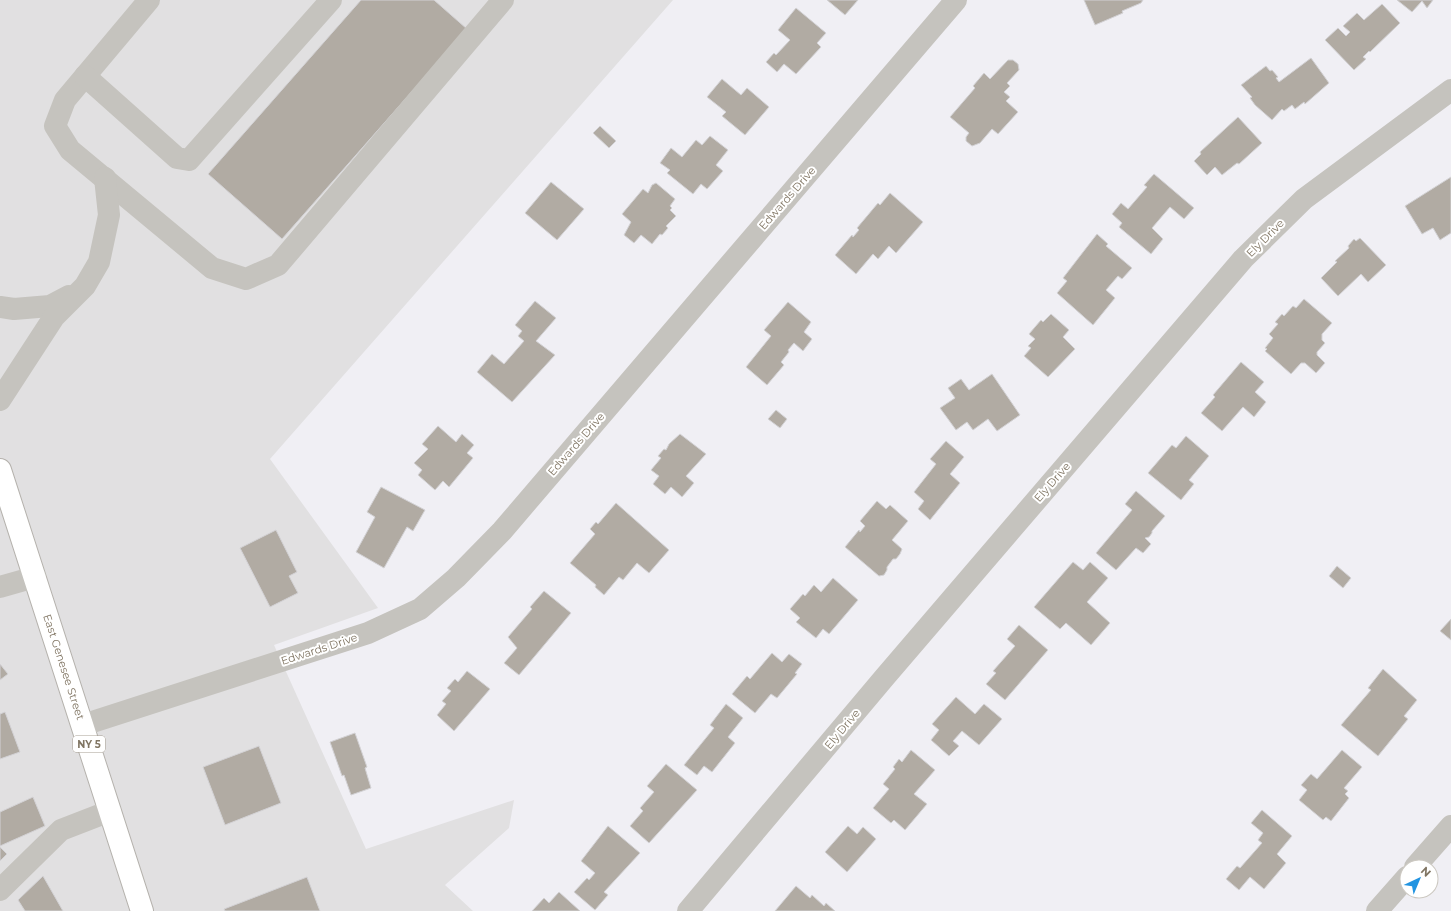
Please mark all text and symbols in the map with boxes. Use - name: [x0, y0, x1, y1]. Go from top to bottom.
- street label: Edwards Drive: [756, 163, 819, 233]
- street label: Ely Drive: [1243, 216, 1287, 260]
- street label: Edwards Drive: [545, 409, 608, 479]
- street label: Ely Drive: [1031, 459, 1073, 505]
- street label: East Genesee Street: [40, 612, 88, 722]
- street label: Edwards Drive: [279, 630, 359, 668]
- street label: Ely Drive: [821, 706, 863, 752]
- road number: NY 5: [73, 736, 105, 752]
- north arrow: [1399, 859, 1439, 899]
- text: N: [1418, 864, 1434, 880]

